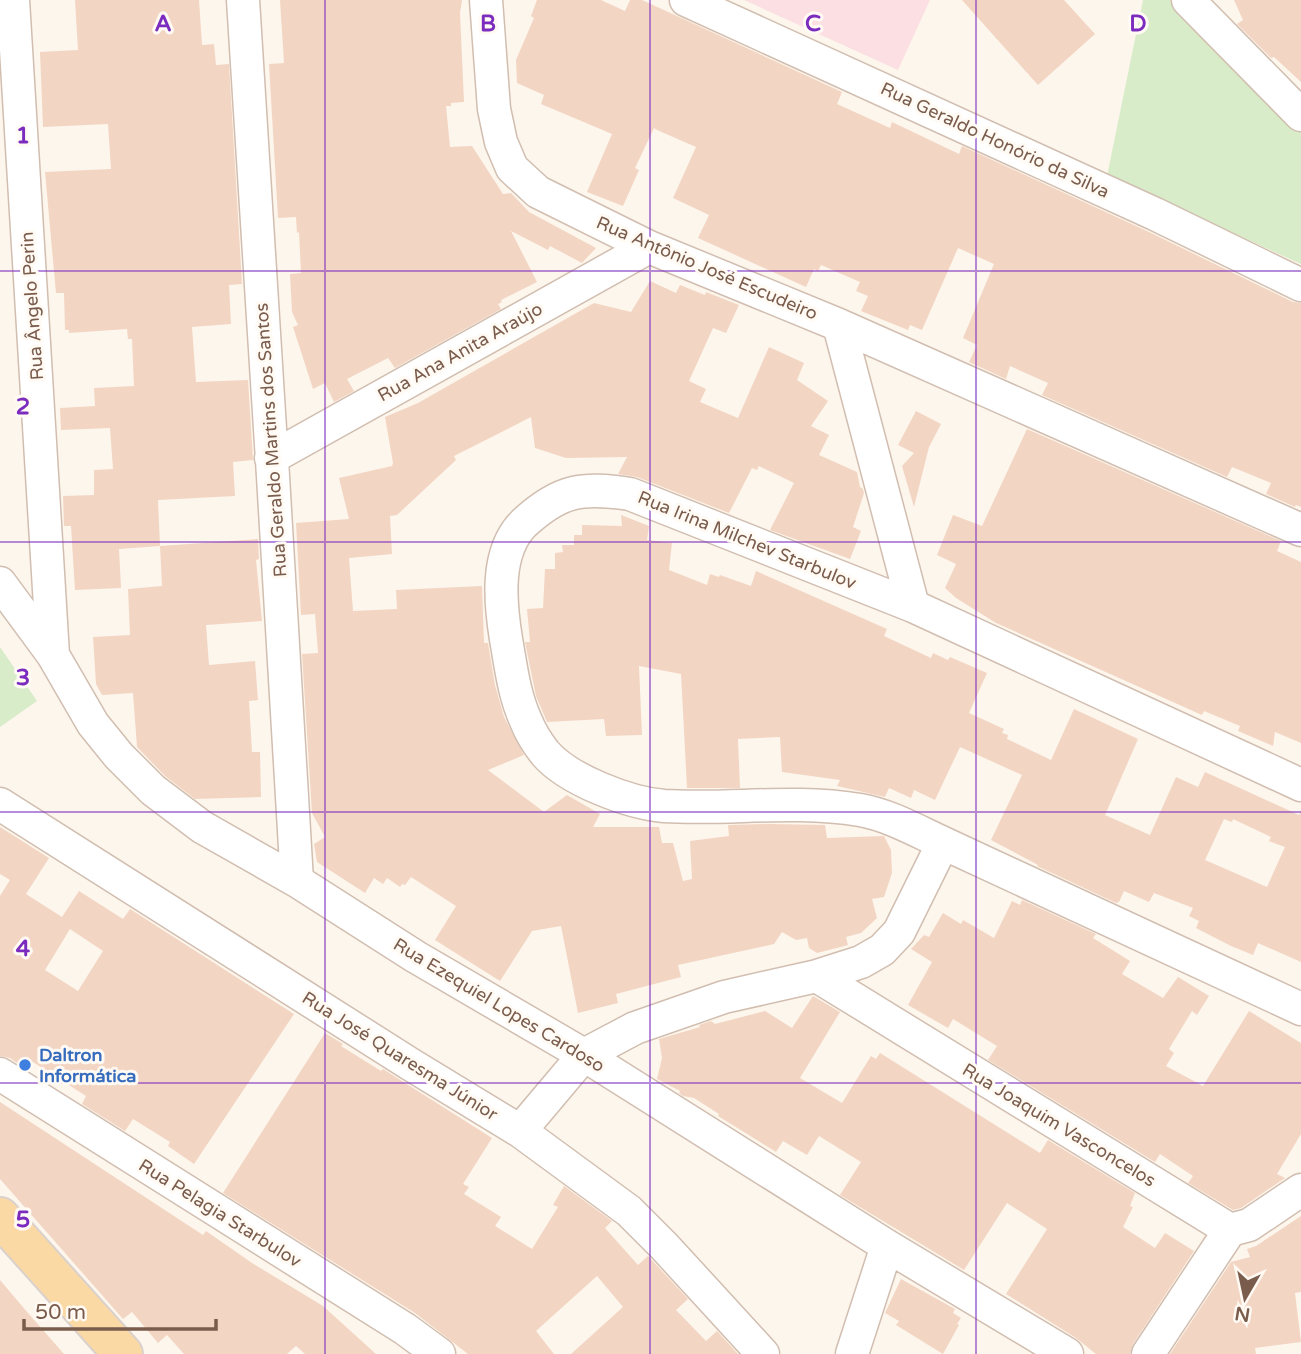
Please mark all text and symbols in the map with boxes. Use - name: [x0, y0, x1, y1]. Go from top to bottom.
- text: A: [154, 10, 172, 38]
- text: B: [480, 10, 496, 38]
- text: C: [805, 10, 821, 38]
- text: D: [1129, 10, 1147, 38]
- street label: Rua Geraldo Honório da Silva: [877, 77, 1113, 203]
- text: 1: [16, 122, 30, 150]
- street label: Rua Antônio José Escudeiro: [593, 211, 821, 325]
- street label: Rua Ângelo Perin: [16, 231, 48, 381]
- street label: Rua Ana Anita Araújo: [374, 298, 546, 406]
- street label: Rua Geraldo Martins dos Santos: [250, 302, 292, 578]
- text: 2: [16, 393, 30, 421]
- street label: Rua Irina Milchev Starbulov: [635, 486, 860, 594]
- text: 3: [16, 664, 30, 692]
- street label: Rua Ezequiel Lopes Cardoso: [389, 933, 609, 1077]
- text: 4: [16, 935, 31, 963]
- street label: Rua José Quaresma Júnior: [298, 987, 502, 1125]
- place label: Daltron Informática: [39, 1044, 136, 1087]
- marker: Daltron Informática: [17, 1057, 33, 1073]
- street label: Rua Joaquim Vasconcelos: [958, 1059, 1160, 1191]
- street label: Rua Pelagia Starbulov: [135, 1154, 306, 1272]
- text: 5: [16, 1206, 30, 1234]
- north arrow: [1210, 1263, 1280, 1333]
- scale bar: [24, 1288, 217, 1332]
- text: 50 m: [35, 1300, 86, 1325]
- text: N: [1233, 1302, 1252, 1326]

